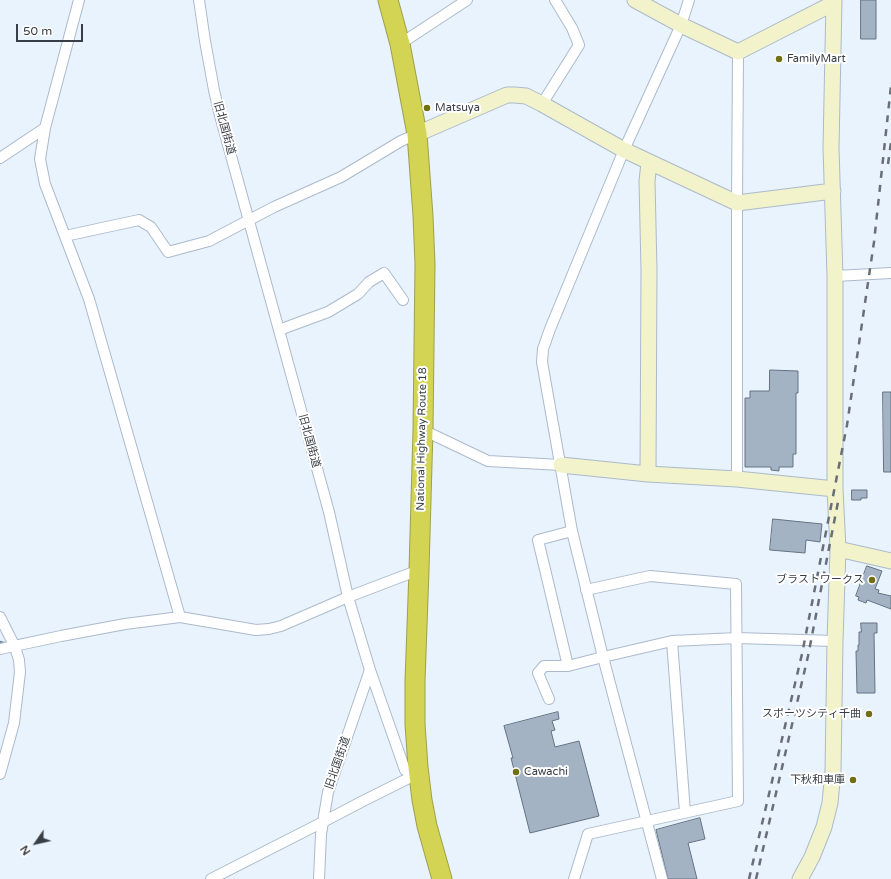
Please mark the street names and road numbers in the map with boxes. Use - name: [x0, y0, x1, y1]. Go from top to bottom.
- street label: 旧北国街道: [211, 100, 237, 156]
- street label: National Highway Route 18: [414, 367, 430, 511]
- street label: 旧北国街道: [296, 413, 322, 469]
- street label: 旧北国街道: [323, 735, 353, 791]

